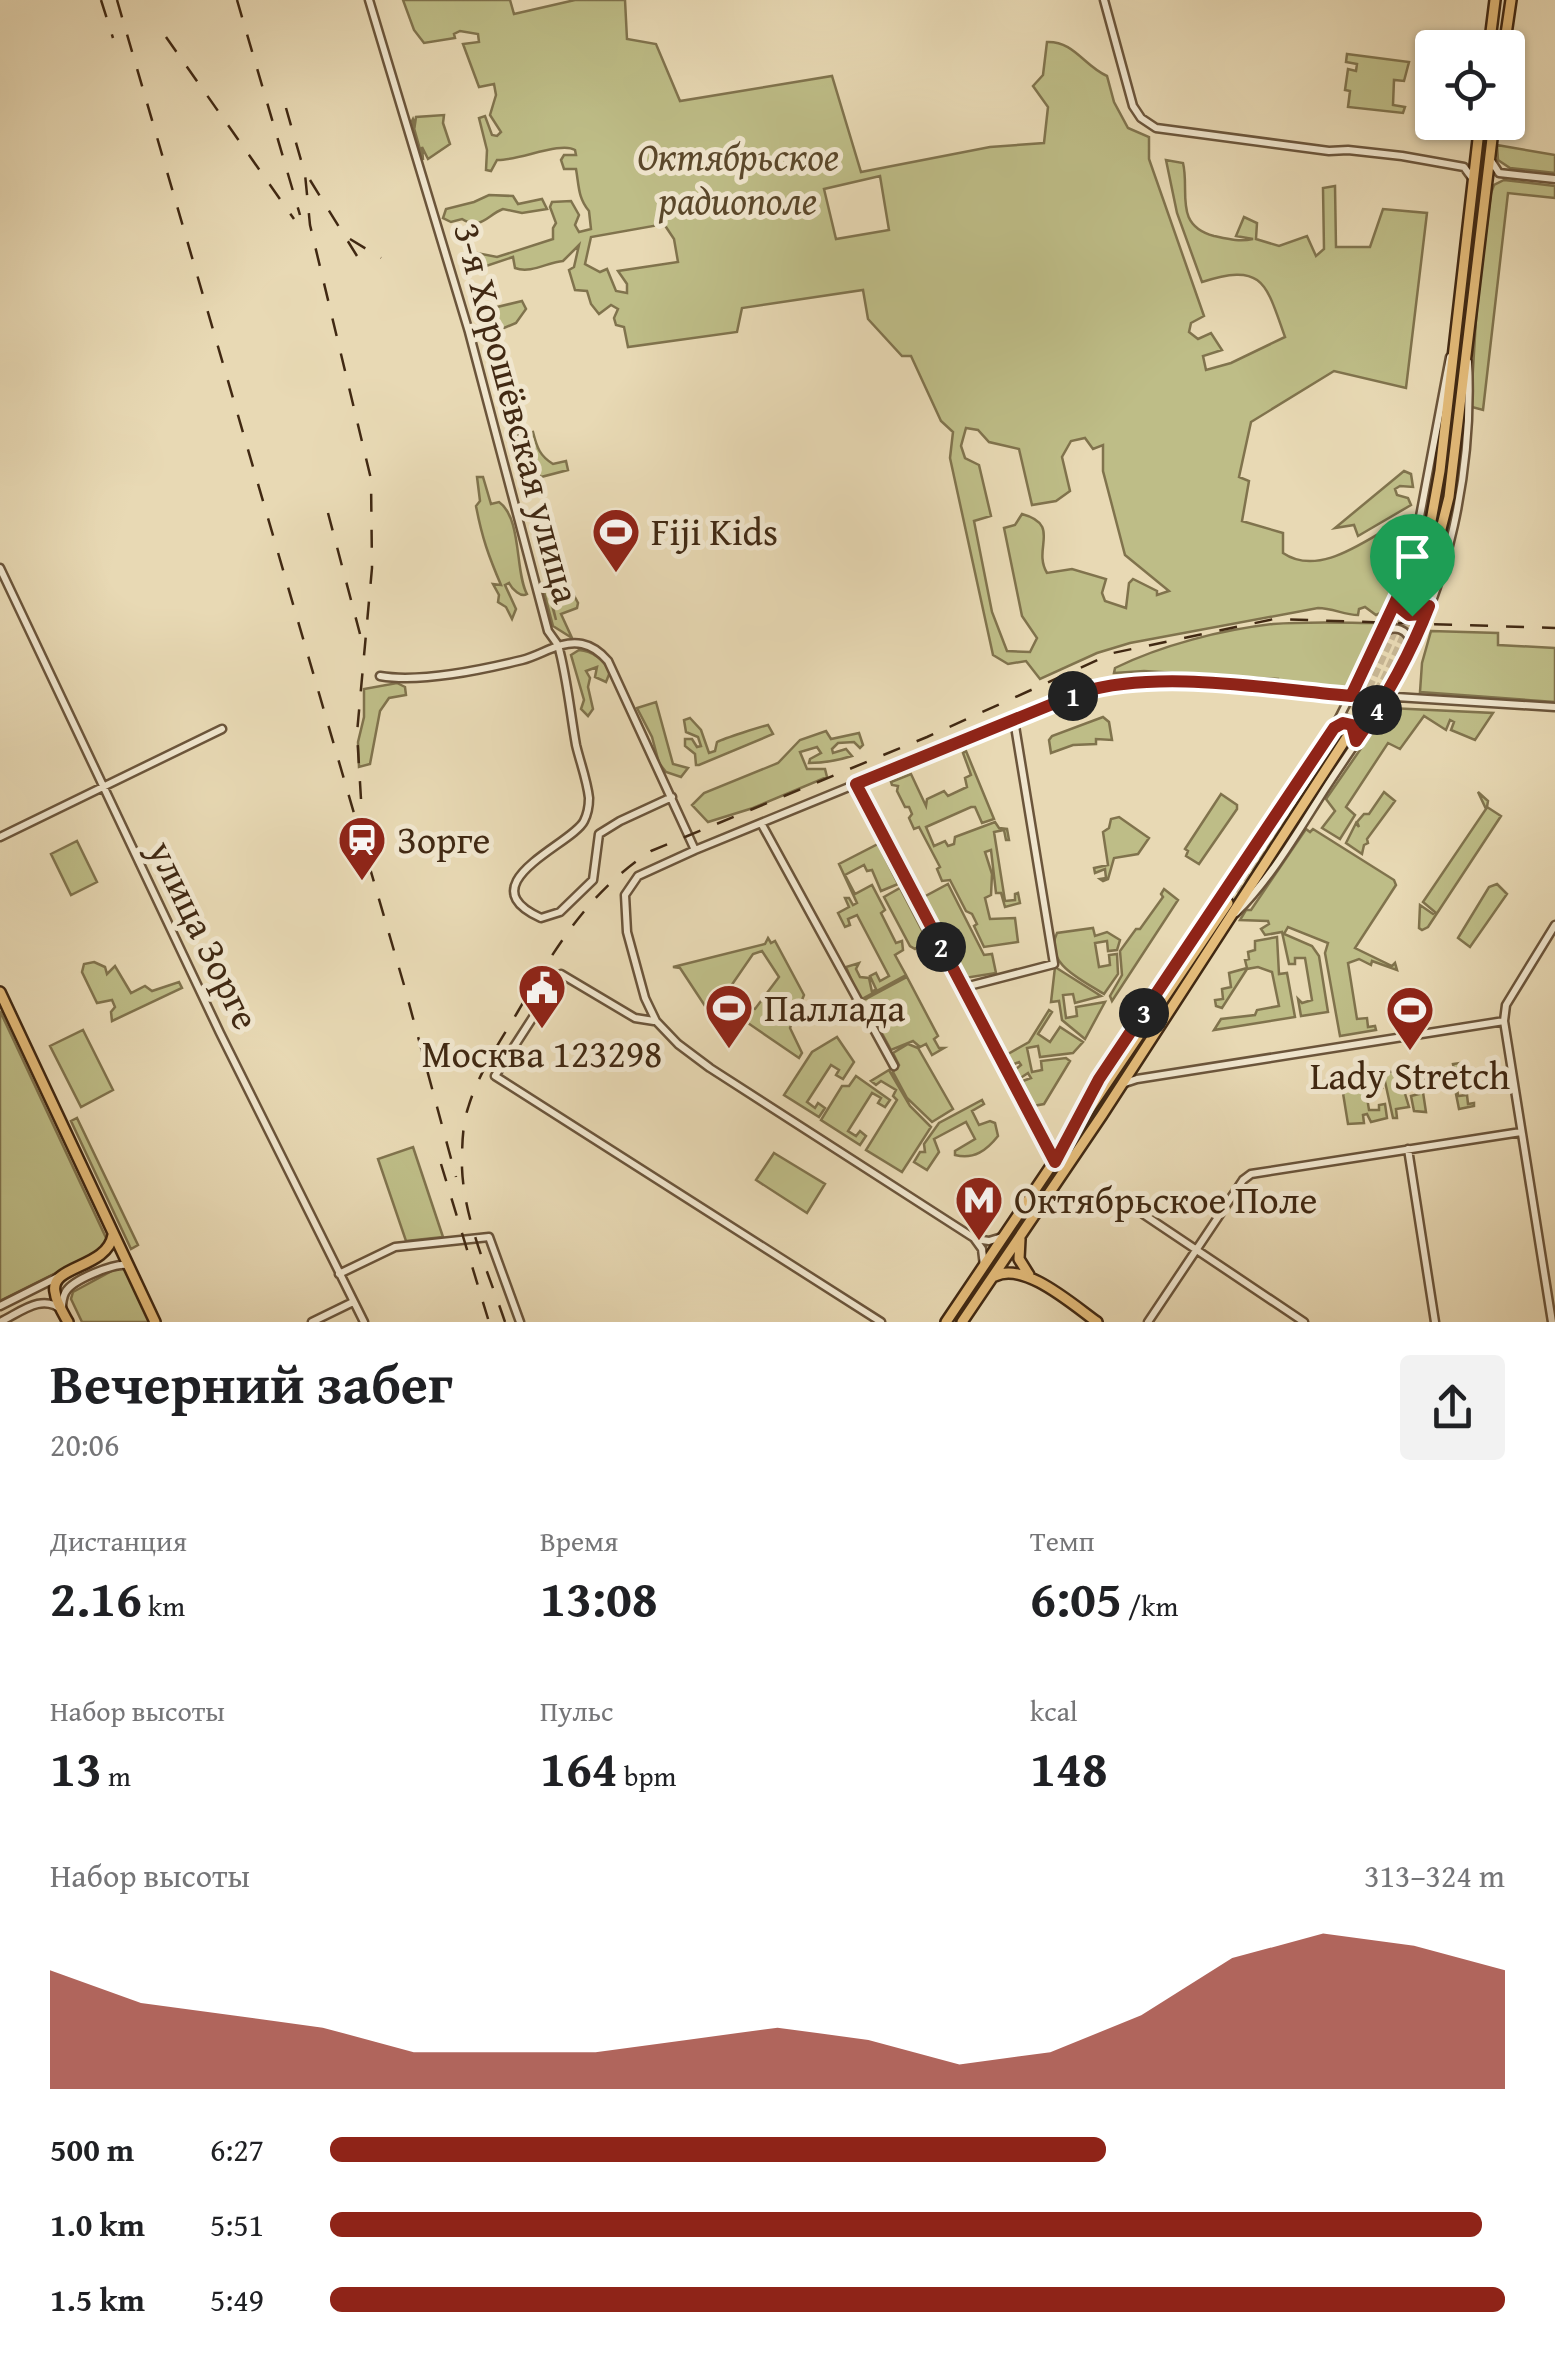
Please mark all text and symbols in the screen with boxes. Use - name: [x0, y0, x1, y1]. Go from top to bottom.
- map controls: [1415, 30, 1525, 140]
- button: locate: [1415, 30, 1525, 140]
- park label: Октябрьское радиополе: [637, 128, 839, 228]
- street label: 3-я Хорошёвская улица: [440, 216, 596, 609]
- place label: Fiji Kids: [651, 503, 778, 559]
- sports icon: Fiji Kids: [590, 506, 642, 574]
- pin: [1370, 514, 1455, 617]
- icon: arrive: [1385, 529, 1440, 584]
- pin: 1: [1048, 671, 1098, 721]
- text: 1: [1066, 675, 1080, 716]
- pin: 4: [1352, 685, 1402, 735]
- text: 4: [1370, 689, 1384, 730]
- place label: Зорге: [397, 811, 490, 867]
- station icon: Зорге: [336, 814, 388, 882]
- street label: улица Зорге: [134, 830, 275, 1039]
- pin: 2: [916, 922, 966, 972]
- text: 2: [934, 926, 948, 967]
- public building icon: Москва 123298: [516, 962, 568, 1030]
- place label: Паллада: [764, 979, 905, 1035]
- sports icon: Паллада: [703, 982, 755, 1050]
- sports icon: Lady Stretch: [1384, 984, 1436, 1052]
- pin: 3: [1119, 988, 1169, 1038]
- text: 3: [1137, 992, 1151, 1033]
- place label: Москва 123298: [422, 1025, 662, 1081]
- place label: Lady Stretch: [1310, 1047, 1510, 1103]
- place label: Октябрьское Поле: [1014, 1171, 1317, 1227]
- metro station icon: Октябрьское Поле: [953, 1174, 1005, 1242]
- text: Вечерний забег: [50, 1343, 453, 1423]
- button: share: [1400, 1355, 1505, 1460]
- text: 20:06: [50, 1421, 119, 1468]
- text: Дистанция: [50, 1520, 187, 1561]
- text: Время: [540, 1520, 618, 1561]
- text: Темп: [1030, 1520, 1095, 1561]
- text: 2.16: [50, 1561, 142, 1634]
- text: 13:08: [540, 1561, 658, 1634]
- text: 6:05: [1030, 1561, 1122, 1634]
- text: km: [142, 1585, 185, 1626]
- text: /km: [1122, 1585, 1178, 1626]
- text: Набор высоты: [50, 1690, 225, 1731]
- text: Пульс: [540, 1690, 613, 1731]
- text: kcal: [1030, 1690, 1078, 1731]
- text: 13: [50, 1731, 102, 1804]
- text: 164: [540, 1731, 618, 1804]
- text: 148: [1030, 1731, 1108, 1804]
- text: m: [102, 1755, 131, 1796]
- text: bpm: [618, 1755, 676, 1796]
- text: Набор высоты: [50, 1852, 250, 1899]
- text: 313–324 m: [1364, 1852, 1505, 1899]
- text: 500 m: [50, 2126, 134, 2173]
- text: 6:27: [210, 2126, 264, 2173]
- text: 1.0 km: [50, 2201, 145, 2248]
- text: 5:51: [210, 2201, 264, 2248]
- text: 1.5 km: [50, 2276, 145, 2323]
- text: 5:49: [210, 2276, 264, 2323]

